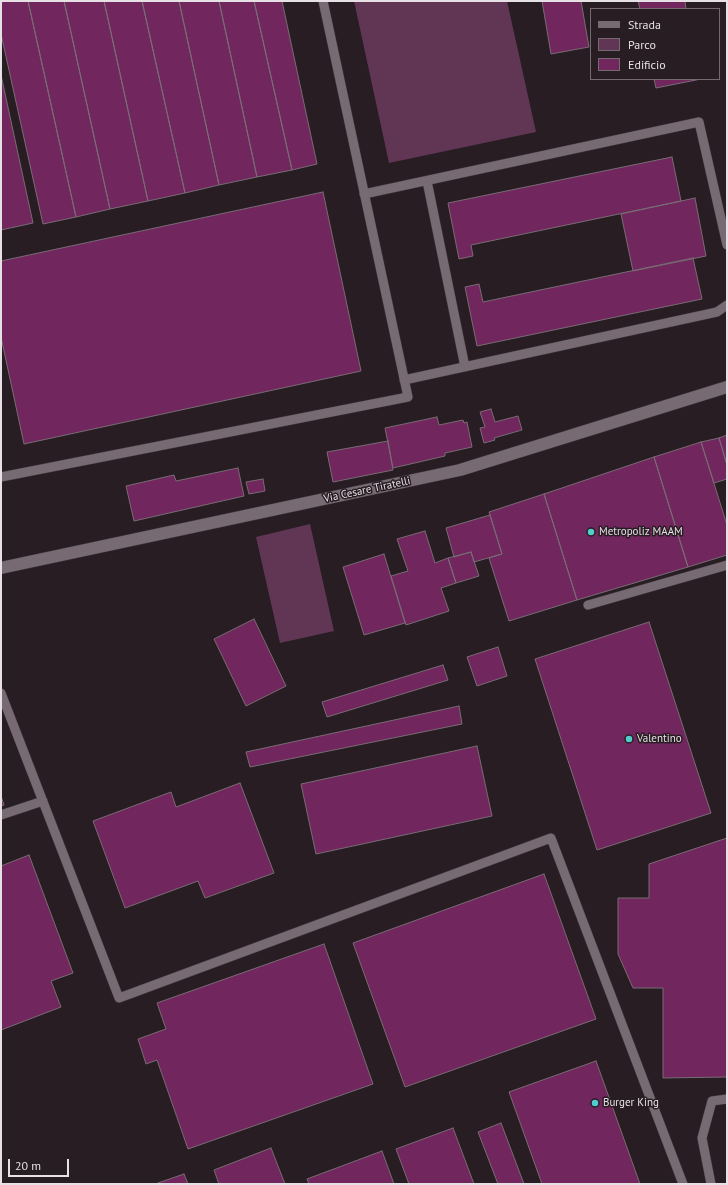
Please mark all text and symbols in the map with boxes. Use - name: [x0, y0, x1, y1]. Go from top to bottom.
- legend: [590, 8, 720, 80]
- text: Strada: [628, 17, 661, 32]
- text: Parco: [628, 37, 656, 52]
- text: Edificio: [628, 57, 666, 72]
- street label: Via Cesare Tiratelli: [322, 474, 412, 506]
- place label: Metropoliz MAAM: [599, 525, 683, 539]
- marker: Metropoliz MAAM: [586, 527, 596, 537]
- place label: Valentino: [637, 732, 682, 746]
- marker: Valentino: [624, 734, 634, 744]
- place label: Burger King: [603, 1096, 659, 1110]
- marker: Burger King: [590, 1098, 600, 1108]
- scale bar: [10, 1151, 71, 1177]
- text: 20 m: [15, 1158, 41, 1173]

